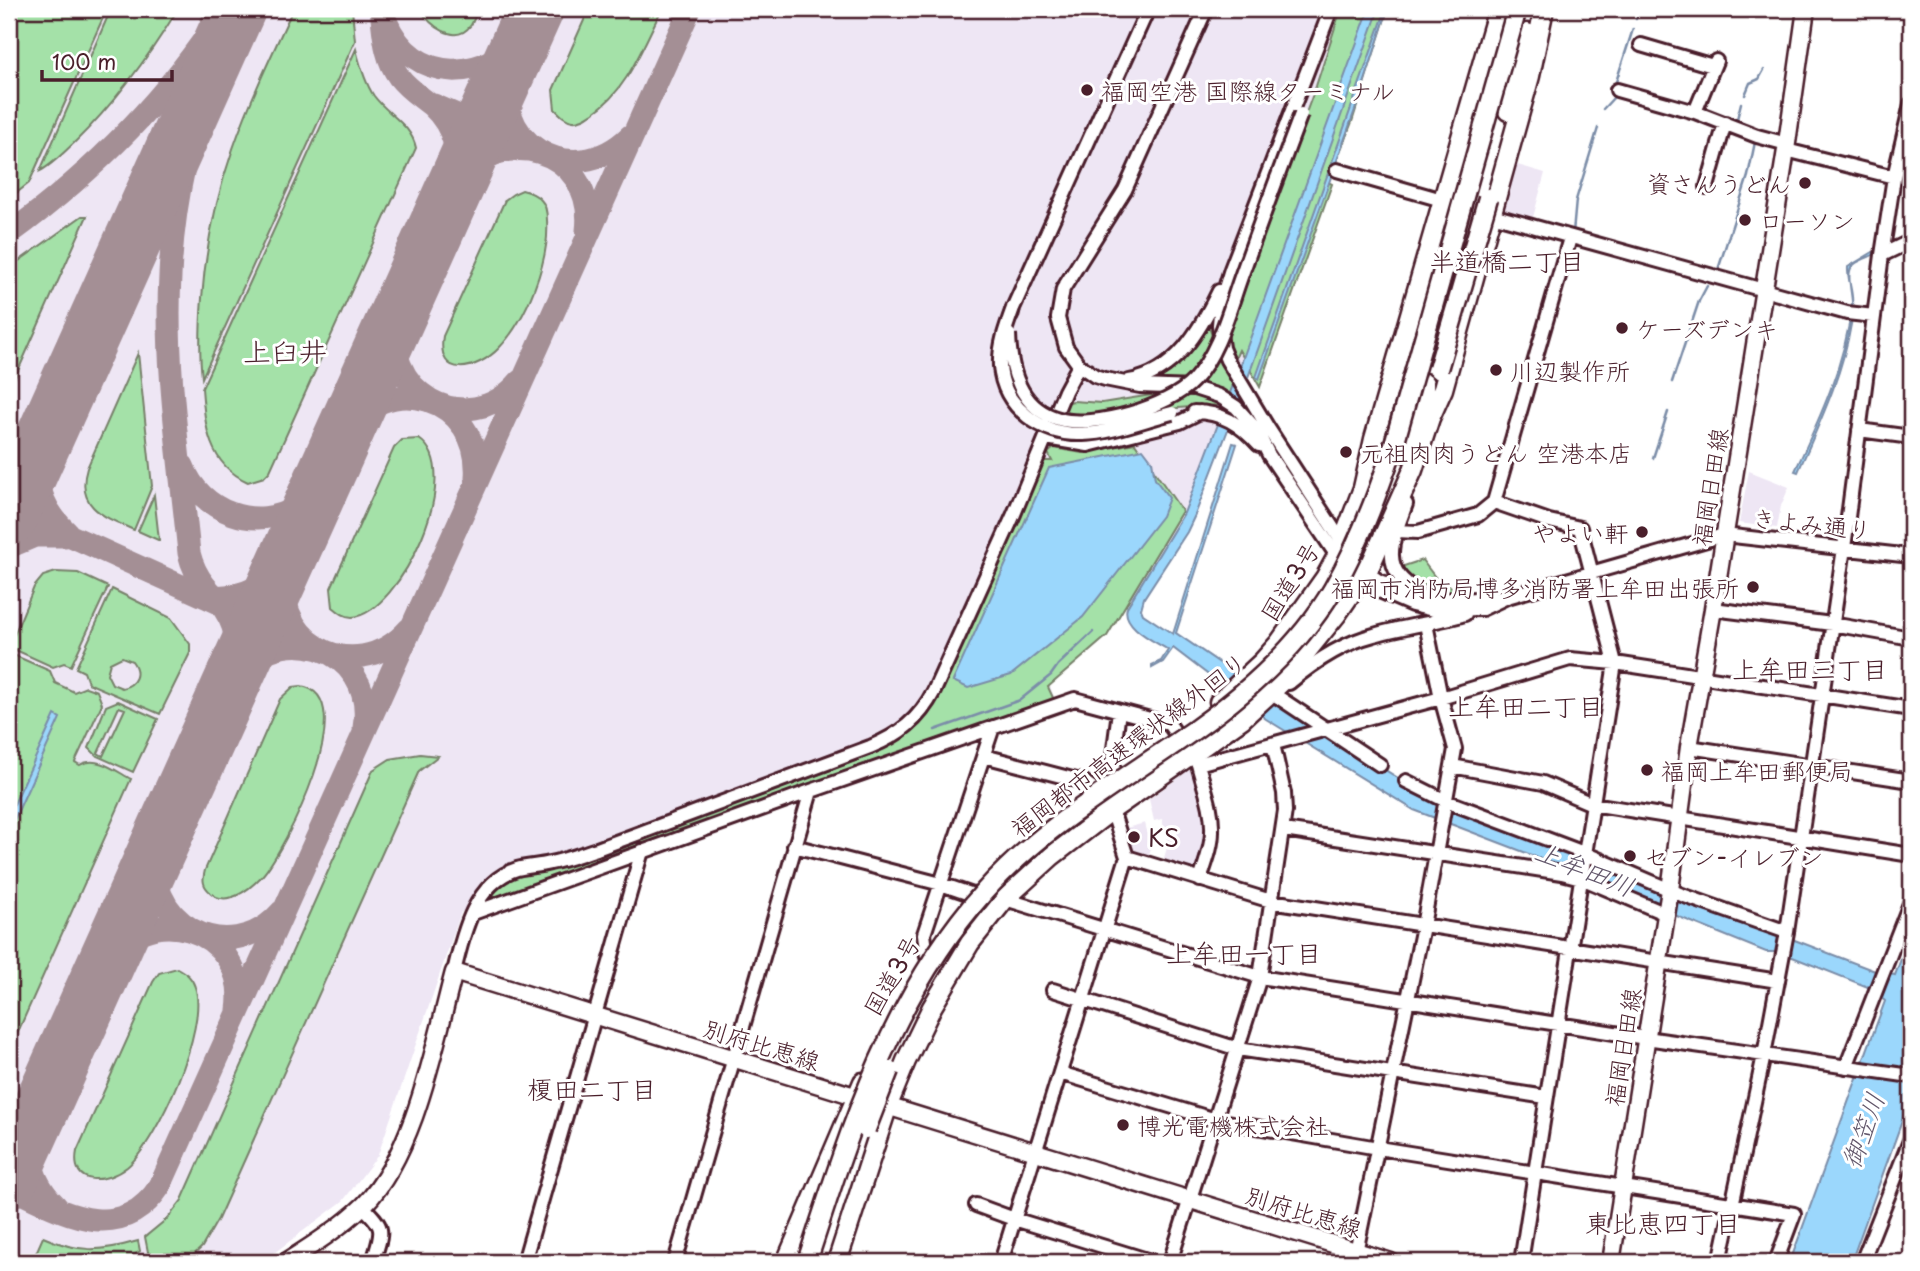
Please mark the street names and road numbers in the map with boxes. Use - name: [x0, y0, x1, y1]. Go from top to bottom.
- street label: 福岡日田線: [1682, 425, 1736, 549]
- street label: きよみ通り: [1750, 499, 1874, 547]
- street label: 国道3号: [1250, 534, 1328, 628]
- street label: 福岡都市高速環状線外回り: [1002, 643, 1254, 845]
- street label: 国道3号: [853, 928, 929, 1022]
- street label: 福岡日田線: [1595, 985, 1649, 1109]
- street label: 別府比恵線: [699, 1009, 825, 1079]
- street label: 別府比恵線: [1241, 1176, 1367, 1246]

